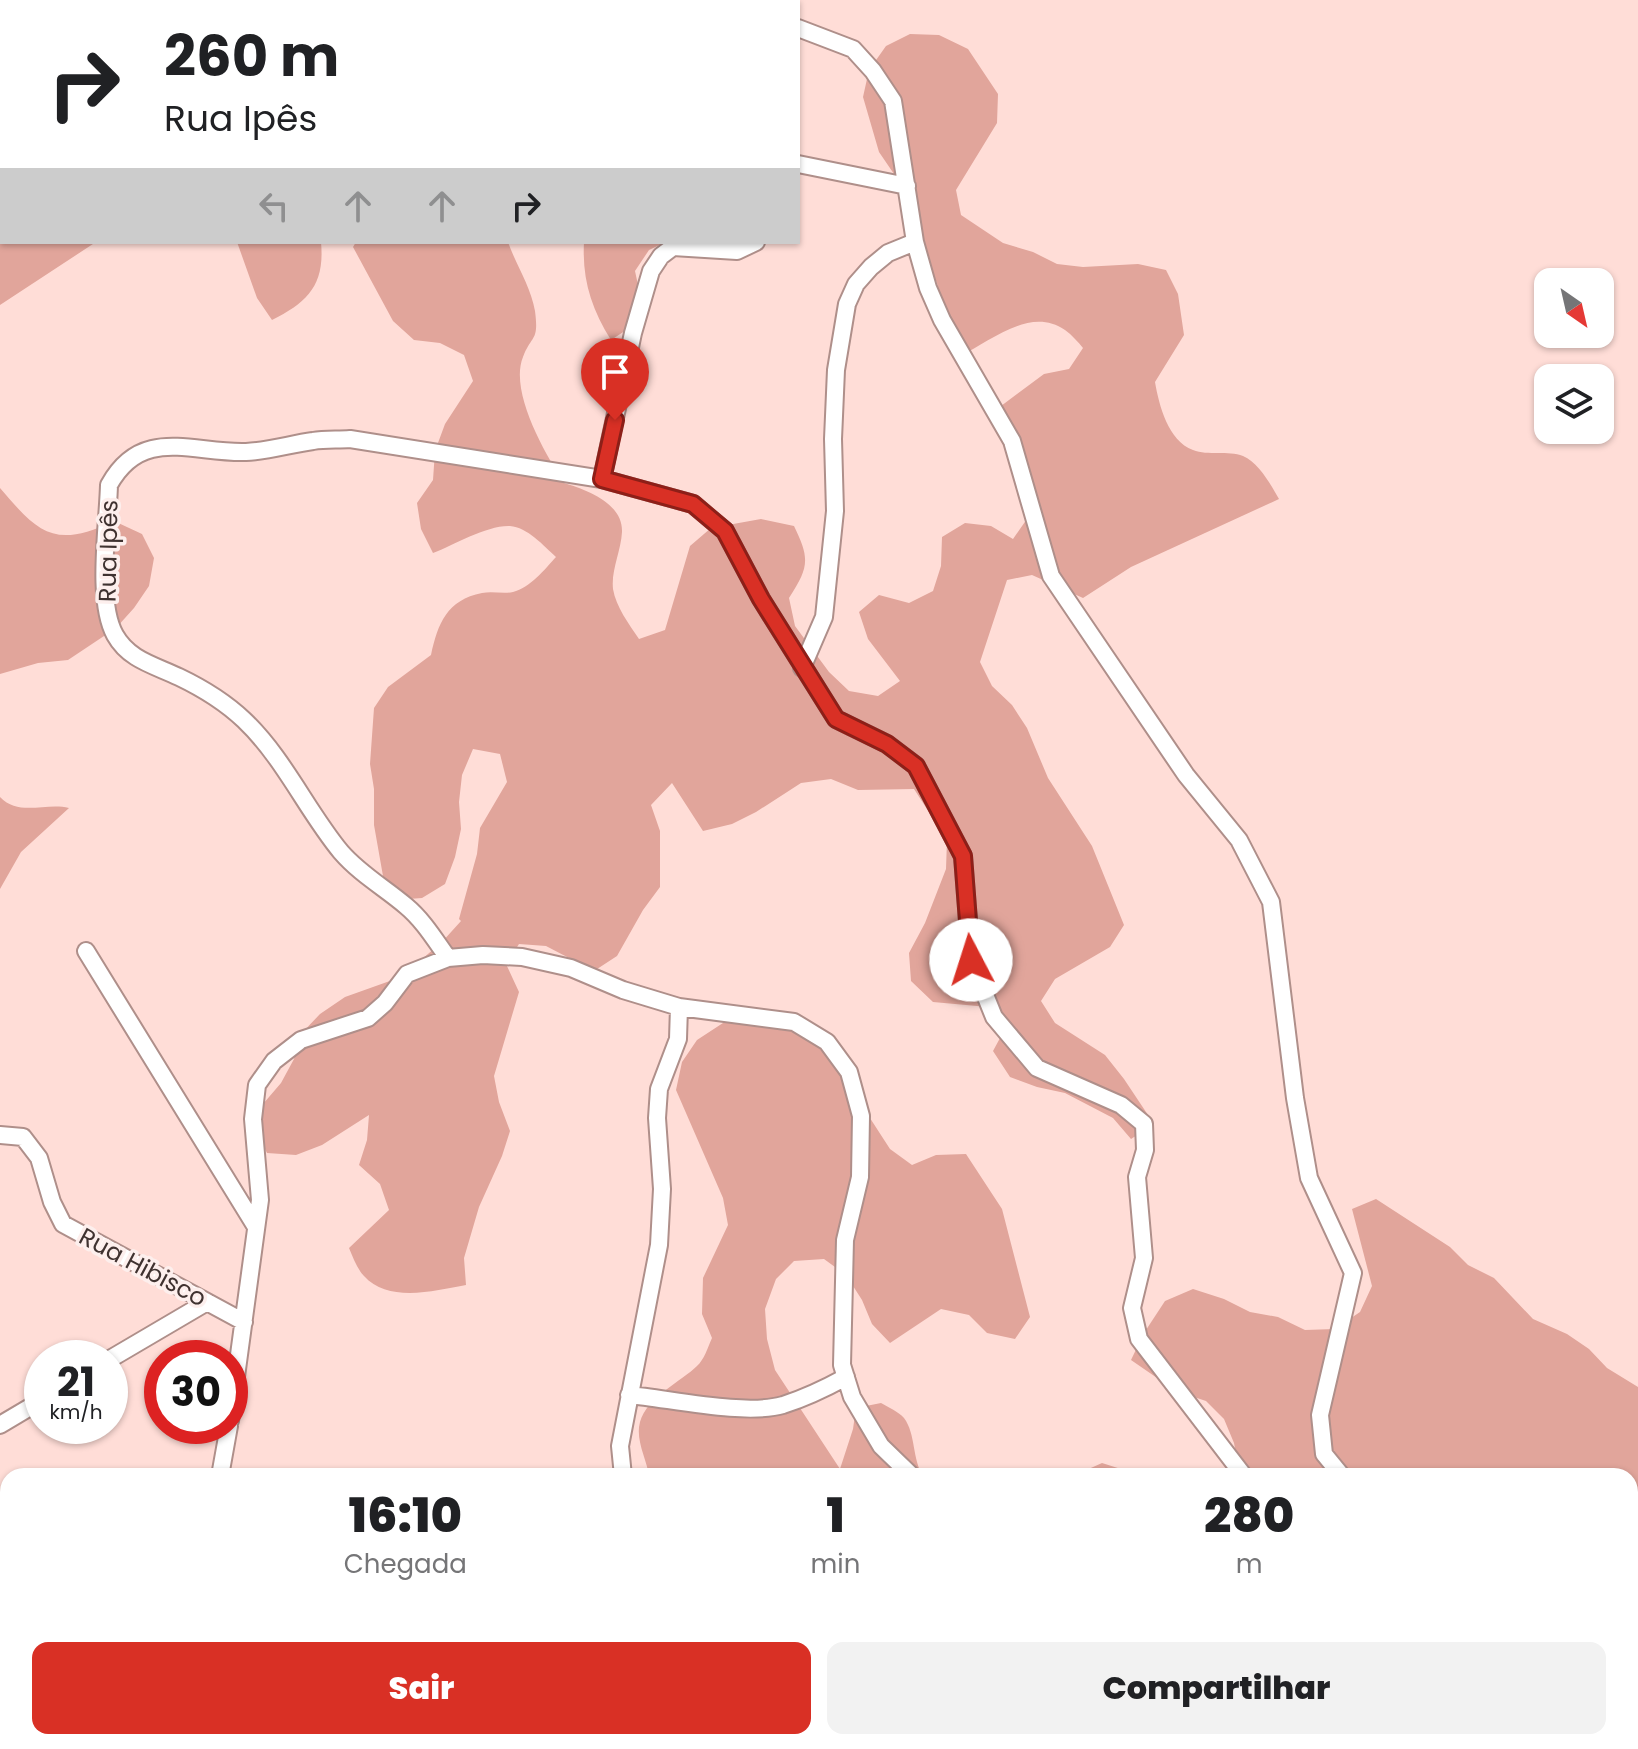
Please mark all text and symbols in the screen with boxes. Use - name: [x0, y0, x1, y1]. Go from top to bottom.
- text: 260 m: [164, 17, 339, 96]
- icon: right: [32, 32, 136, 136]
- text: Rua Ipês: [164, 93, 317, 144]
- icon: left: [252, 184, 296, 228]
- icon: ahead: [336, 184, 380, 228]
- icon: ahead: [420, 184, 464, 228]
- icon: right: [504, 184, 548, 228]
- north arrow: [1534, 268, 1614, 348]
- map controls: [1534, 268, 1614, 444]
- pin: [581, 338, 649, 420]
- icon: arrive: [593, 350, 637, 394]
- button: layers: [1534, 364, 1614, 444]
- street label: Rua Ipês: [91, 500, 125, 602]
- position arrow: [929, 918, 1013, 1002]
- street label: Rua Hibisco: [74, 1220, 212, 1314]
- speed limit sign: 30: [144, 1340, 248, 1444]
- text: 21: [57, 1354, 95, 1410]
- text: km/h: [49, 1398, 103, 1426]
- text: 16:10: [348, 1482, 462, 1549]
- text: 1: [826, 1482, 845, 1549]
- text: 280: [1204, 1482, 1294, 1549]
- text: Chegada: [344, 1546, 467, 1582]
- text: min: [811, 1546, 860, 1582]
- text: m: [1236, 1546, 1263, 1582]
- button: Sair: [32, 1642, 811, 1734]
- button: Compartilhar: [827, 1642, 1606, 1734]

